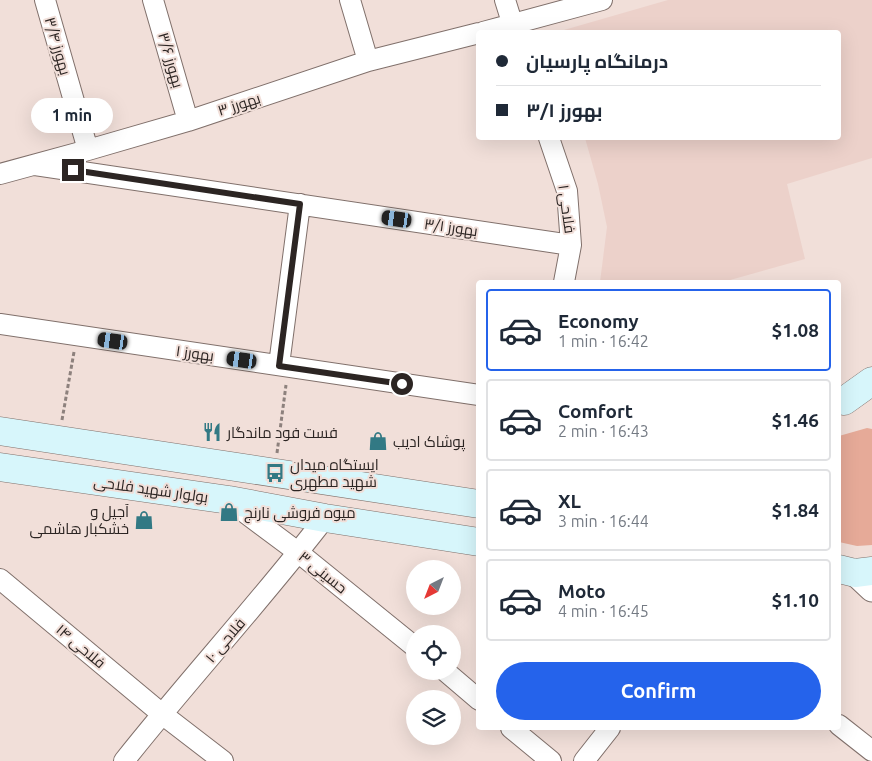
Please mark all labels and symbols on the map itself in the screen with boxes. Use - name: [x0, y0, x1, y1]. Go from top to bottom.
- street label: بهورز ۳/۴: [40, 15, 74, 78]
- street label: بهورز ۳/۶: [153, 30, 187, 90]
- street label: بهورز ۳: [215, 89, 263, 121]
- callout: 1 min: [32, 98, 114, 132]
- route end: [62, 159, 84, 181]
- street label: فلاحی ۱: [553, 184, 579, 235]
- car: [381, 209, 412, 229]
- street label: بهورز ۳/۱: [423, 215, 479, 241]
- car: [97, 331, 128, 351]
- street label: بهورز ۱: [174, 342, 215, 366]
- car: [226, 350, 257, 370]
- route start: [391, 373, 413, 395]
- restaurant icon: فست فود ماندگار: [201, 421, 223, 443]
- place label: فست فود ماندگار: [226, 424, 338, 442]
- shop icon: پوشاک ادیب: [367, 430, 389, 452]
- place label: پوشاک ادیب: [393, 433, 465, 452]
- place label: ایستگاه میدان شهید مطهری: [290, 456, 379, 492]
- bus stop icon: ایستگاه میدان شهید مطهری: [264, 462, 286, 484]
- street label: بولوار شهید فلاحی: [92, 473, 210, 507]
- shop icon: میوه فروشی نارنج: [218, 501, 240, 523]
- place label: آجیل و خشکبار هاشمی: [30, 503, 129, 539]
- place label: میوه فروشی نارنج: [244, 504, 356, 524]
- shop icon: آجیل و خشکبار هاشمی: [133, 509, 155, 531]
- street label: حسینی ۳: [294, 547, 350, 598]
- north arrow: [406, 560, 461, 615]
- street label: فلاحی ۱۰: [202, 614, 250, 667]
- street label: فلاحی ۱۴: [52, 621, 109, 673]

